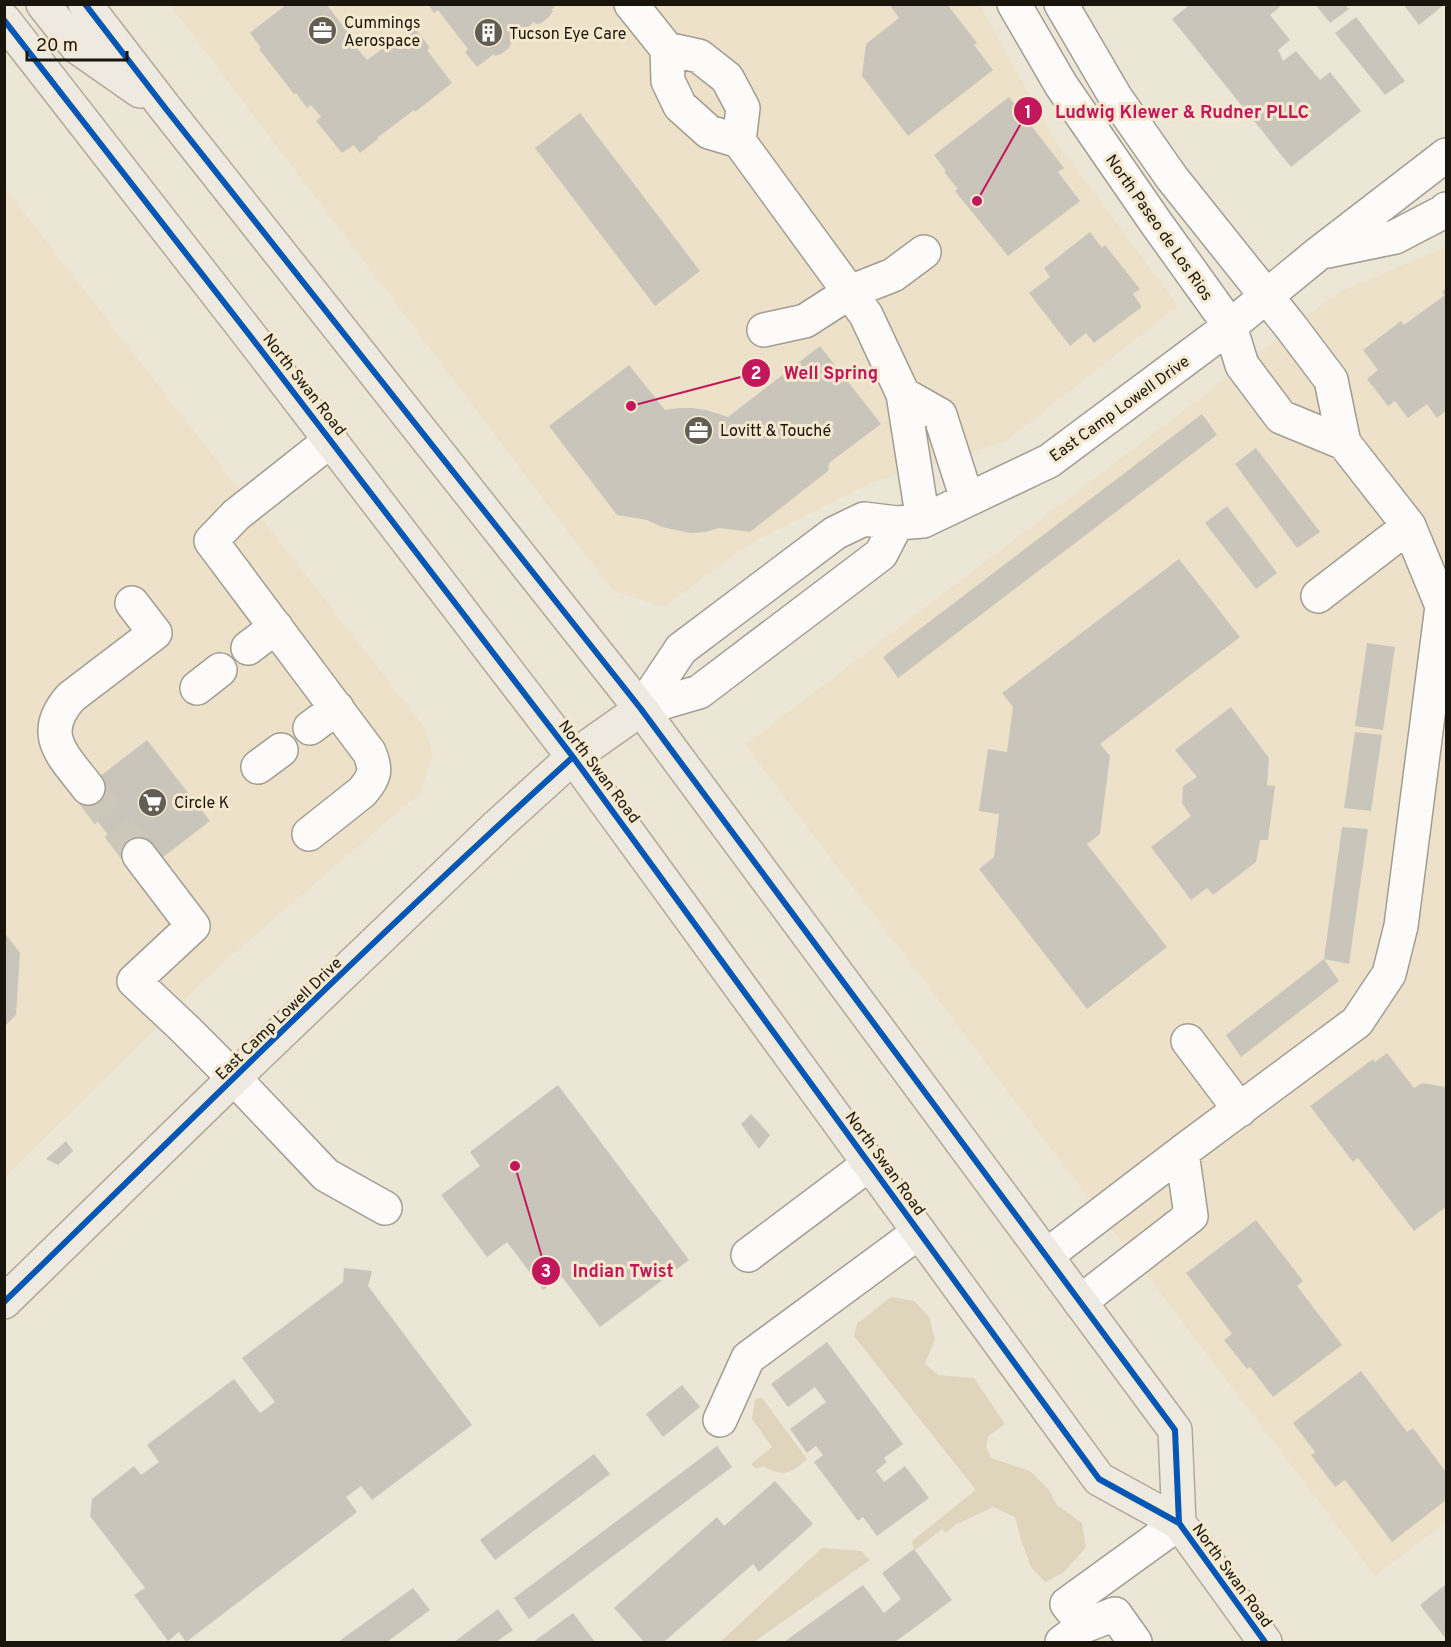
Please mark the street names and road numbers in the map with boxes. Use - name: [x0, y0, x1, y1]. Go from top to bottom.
- street label: North Paseo de Los Rios: [1100, 151, 1216, 305]
- street label: North Swan Road: [257, 330, 349, 440]
- street label: East Camp Lowell Drive: [1046, 352, 1194, 467]
- street label: North Swan Road: [553, 717, 644, 828]
- street label: East Camp Lowell Drive: [212, 954, 347, 1085]
- street label: North Swan Road: [840, 1108, 929, 1220]
- street label: North Swan Road: [1187, 1520, 1276, 1632]

